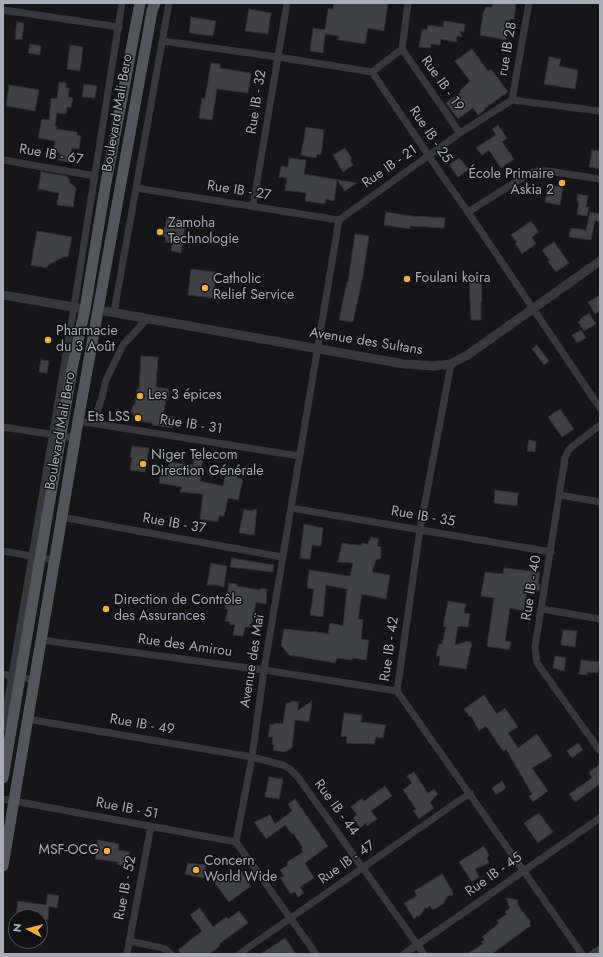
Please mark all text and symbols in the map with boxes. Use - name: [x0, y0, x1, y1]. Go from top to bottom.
- street label: rue IB 28: [495, 21, 521, 77]
- street label: Boulevard Mali Bero: [99, 53, 137, 173]
- street label: Rue IB - 19: [417, 53, 467, 115]
- street label: Rue IB - 32: [244, 69, 270, 135]
- street label: Rue IB - 25: [405, 103, 455, 167]
- street label: Rue IB - 67: [18, 141, 84, 169]
- street label: Rue IB - 21: [359, 142, 421, 192]
- place label: École Primaire Askia 2: [468, 167, 554, 200]
- street label: Rue IB - 27: [206, 178, 272, 204]
- marker: École Primaire Askia 2: [557, 178, 567, 188]
- place label: Zamoha Technologie: [168, 216, 239, 248]
- marker: Zamoha Technologie: [155, 227, 165, 237]
- place label: Foulani koira: [415, 271, 490, 287]
- place label: Catholic Relief Service: [213, 272, 294, 304]
- marker: Foulani koira: [402, 274, 412, 284]
- marker: Catholic Relief Service: [200, 283, 210, 293]
- place label: Pharmacie du 3 Août: [56, 324, 118, 356]
- street label: Avenue des Sultans: [308, 325, 424, 359]
- marker: Pharmacie du 3 Août: [43, 335, 53, 345]
- street label: Boulevard Mali Bero: [42, 371, 80, 491]
- place label: Les 3 épices: [148, 388, 222, 404]
- marker: Les 3 épices: [135, 391, 145, 401]
- place label: Ets LSS: [87, 410, 130, 426]
- street label: Rue IB - 31: [159, 412, 223, 438]
- marker: Ets LSS: [133, 413, 143, 423]
- place label: Niger Telecom Direction Générale: [151, 448, 263, 480]
- marker: Niger Telecom Direction Générale: [138, 459, 148, 469]
- street label: Rue IB - 35: [390, 503, 456, 531]
- street label: Rue IB - 37: [141, 510, 207, 538]
- street label: Rue IB - 40: [519, 554, 545, 622]
- place label: Direction de Contrôle des Assurances: [114, 593, 242, 626]
- marker: Direction de Contrôle des Assurances: [101, 604, 111, 614]
- street label: Avenue des Maï: [237, 613, 269, 709]
- street label: Rue IB - 42: [377, 615, 403, 683]
- street label: Rue des Amirou: [137, 631, 233, 661]
- street label: Rue IB - 49: [108, 711, 176, 739]
- street label: Rue IB - 44: [310, 777, 362, 839]
- street label: Rue IB - 51: [94, 795, 160, 823]
- street label: Rue IB - 47: [316, 838, 378, 888]
- place label: MSF-OCG: [39, 843, 99, 859]
- marker: MSF-OCG: [102, 846, 112, 856]
- street label: Rue IB - 45: [462, 849, 526, 901]
- street label: Rue IB - 52: [112, 854, 140, 922]
- place label: Concern World Wide: [204, 854, 277, 886]
- marker: Concern World Wide: [191, 865, 201, 875]
- north arrow: [8, 909, 48, 949]
- text: N: [9, 922, 26, 933]

